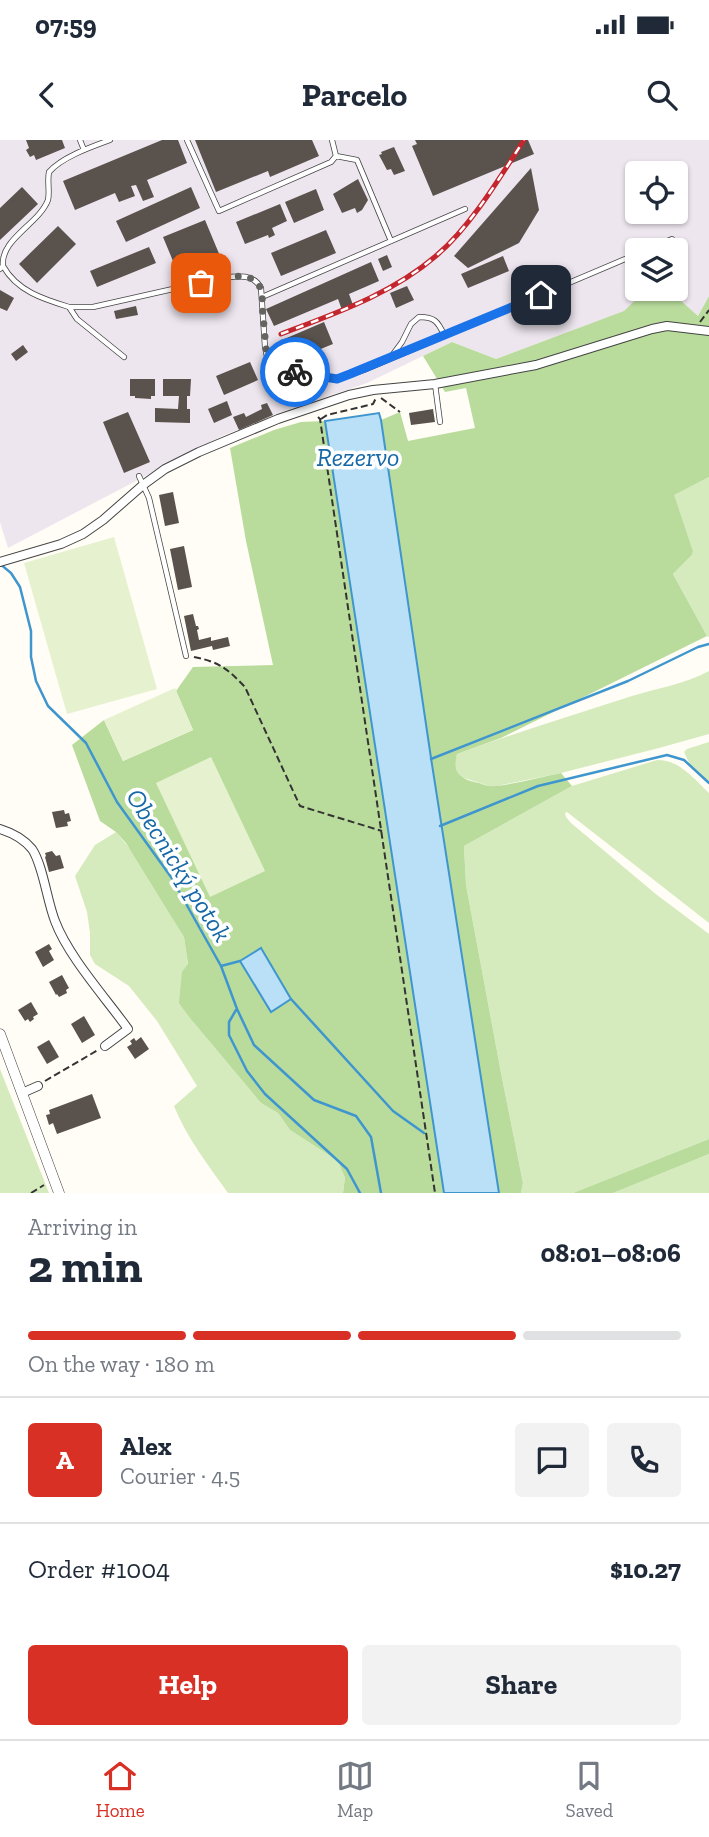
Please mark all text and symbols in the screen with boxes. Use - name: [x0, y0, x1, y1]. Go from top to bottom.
- text: 07:59: [35, 9, 97, 41]
- icon: back: [28, 76, 66, 114]
- text: Parcelo: [302, 76, 407, 114]
- icon: search: [643, 76, 681, 114]
- map controls: [625, 161, 688, 301]
- button: locate: [625, 161, 688, 224]
- button: layers: [625, 238, 688, 301]
- pin: [171, 253, 231, 313]
- icon: bag: [182, 264, 220, 302]
- pin: [511, 265, 571, 325]
- icon: home: [522, 276, 560, 314]
- courier: [260, 337, 330, 407]
- icon: bike: [276, 353, 314, 391]
- water label: Rezervo: [316, 441, 400, 473]
- water label: Obecnický potok: [119, 783, 239, 947]
- text: Arriving in: [28, 1213, 137, 1241]
- text: 08:01–08:06: [540, 1237, 681, 1269]
- text: 2 min: [28, 1239, 143, 1294]
- text: On the way · 180 m: [28, 1350, 215, 1378]
- button: chat: [515, 1423, 589, 1497]
- button: phone: [607, 1423, 681, 1497]
- text: Alex: [120, 1430, 172, 1462]
- text: A: [56, 1444, 74, 1476]
- text: Courier · 4.5: [120, 1462, 240, 1490]
- text: Order #1004: [28, 1553, 170, 1585]
- text: $10.27: [610, 1553, 681, 1585]
- button: Help: [28, 1645, 348, 1725]
- button: Share: [362, 1645, 681, 1725]
- tab: Home: [96, 1757, 145, 1822]
- tab: Map: [336, 1757, 374, 1822]
- tab: Saved: [566, 1757, 613, 1822]

